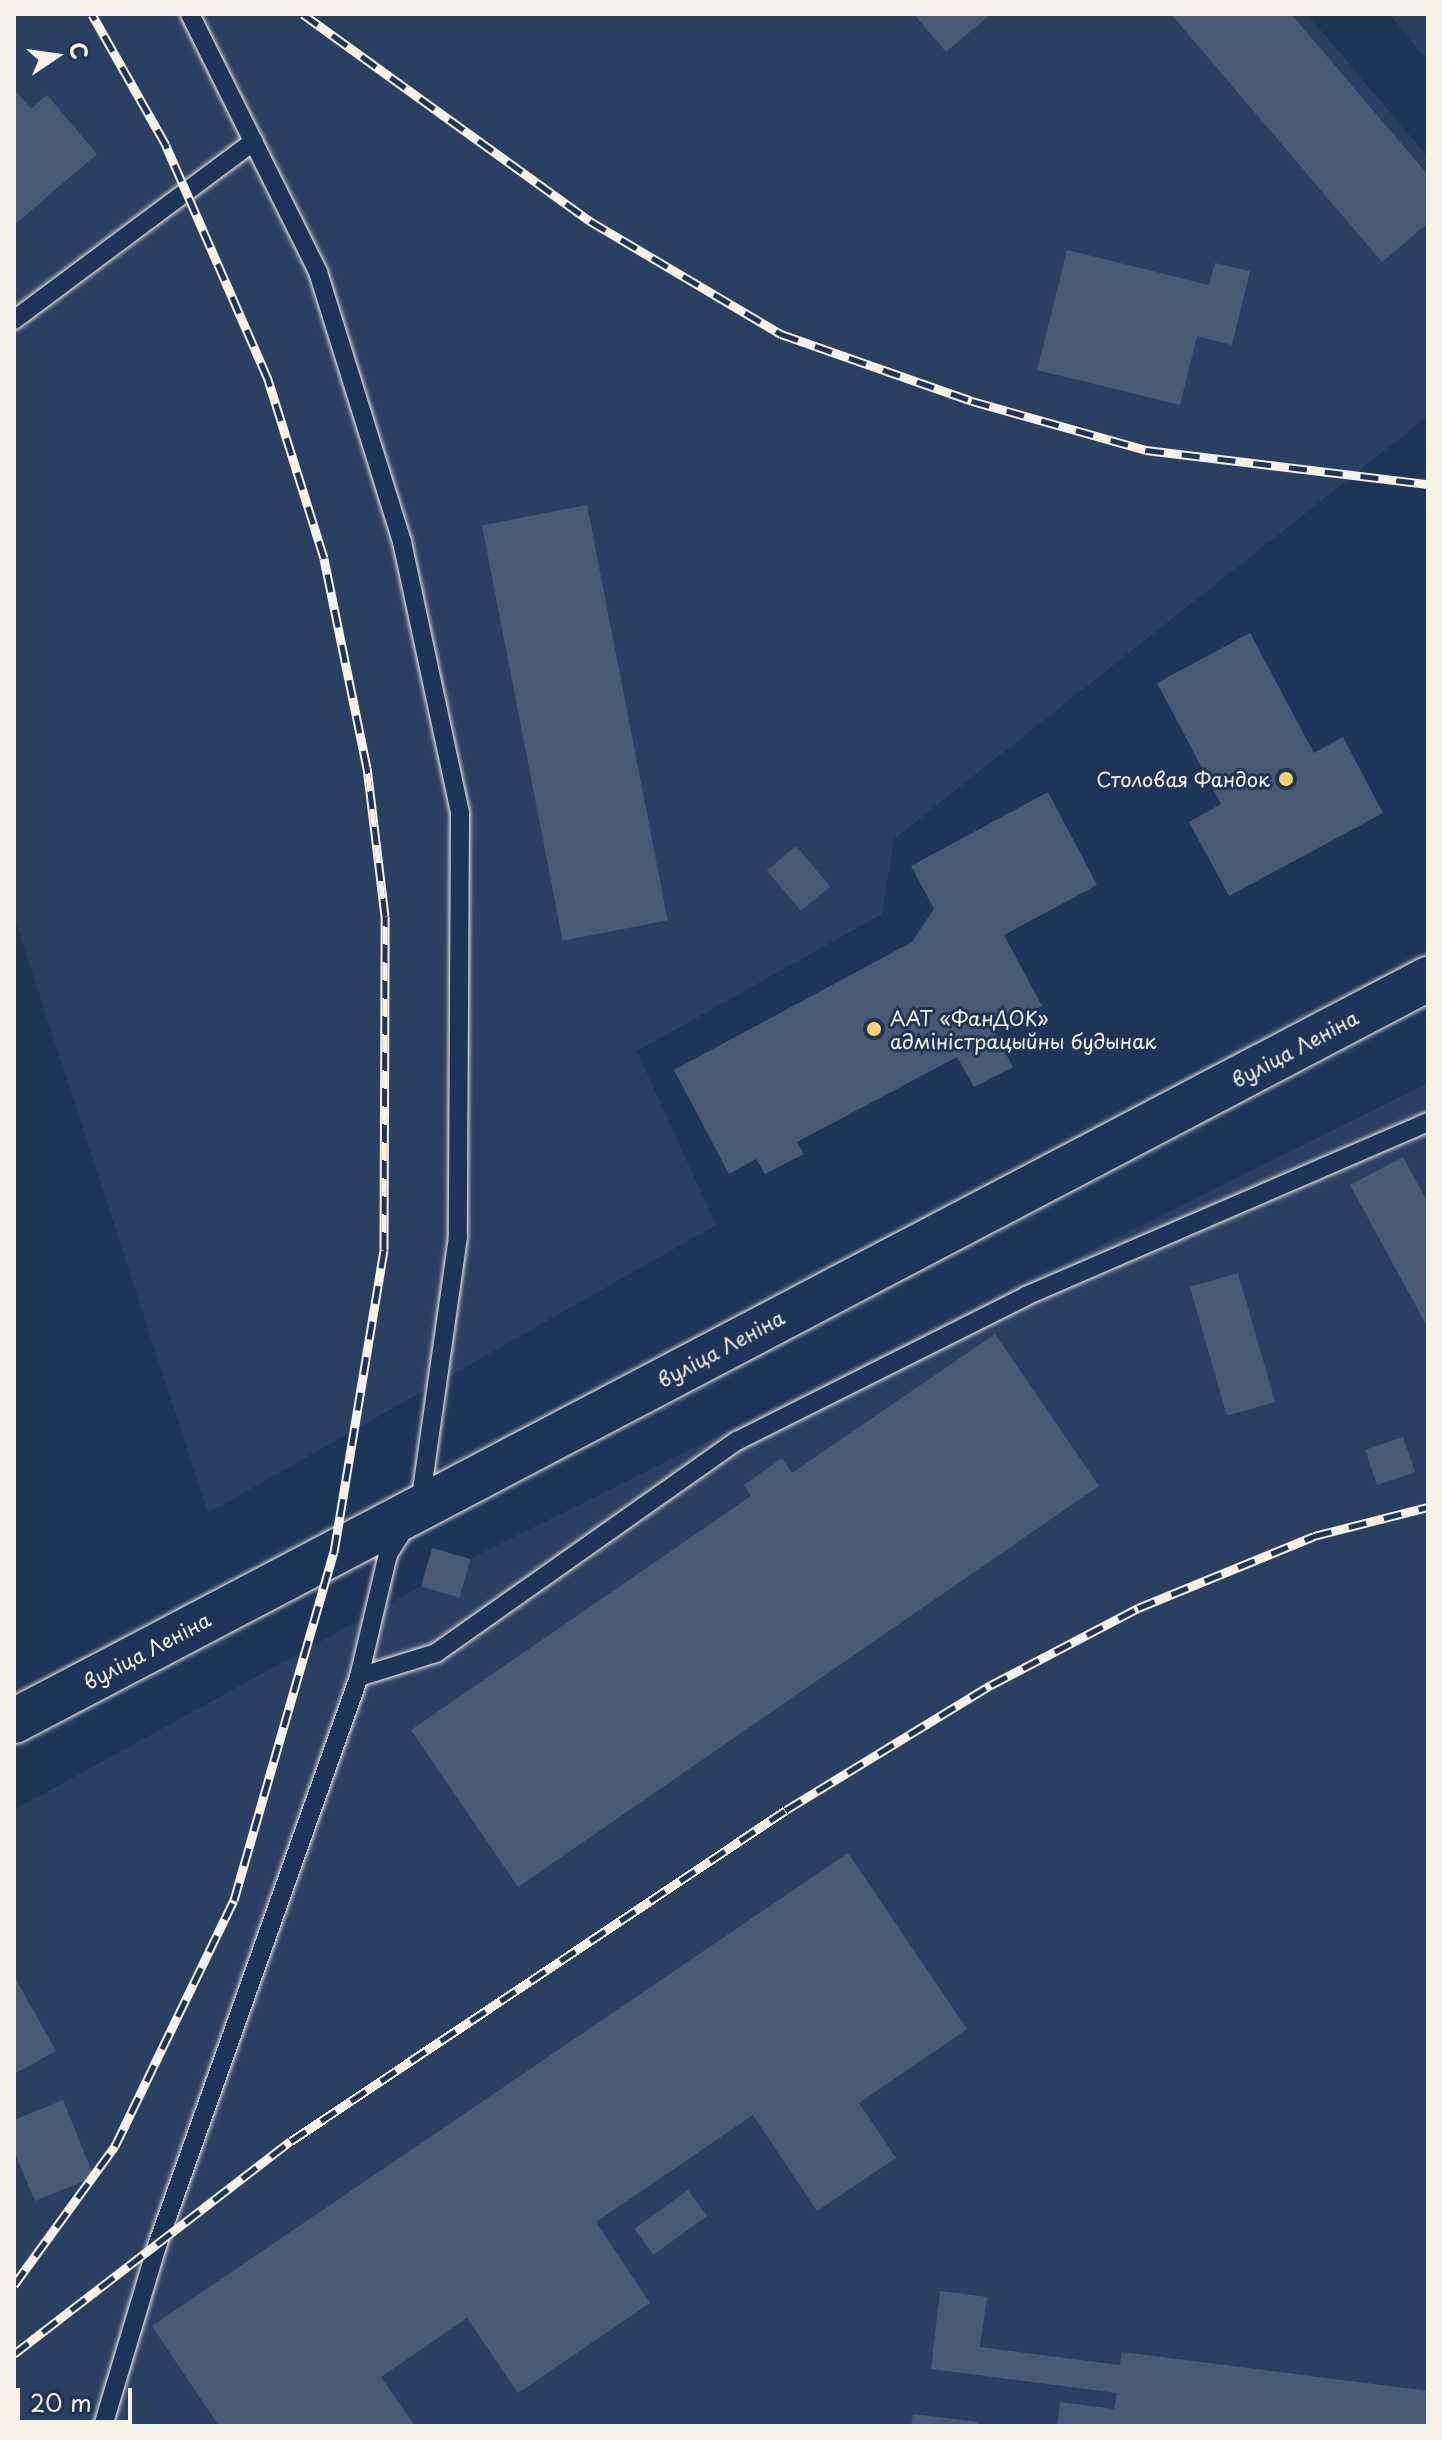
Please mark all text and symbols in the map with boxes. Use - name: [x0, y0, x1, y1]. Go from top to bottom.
- north arrow: [16, 16, 96, 96]
- text: С: [62, 39, 98, 62]
- place label: Столовая Фандок: [1096, 767, 1270, 791]
- marker: Столовая Фандок: [1277, 770, 1295, 788]
- street label: вуліца Леніна: [1227, 1005, 1363, 1093]
- place label: ААТ «ФанДОК» адміністрацыйны будынак: [890, 1006, 1157, 1053]
- marker: ААТ «ФанДОК» адміністрацыйны будынак: [865, 1020, 883, 1038]
- street label: вуліца Леніна: [653, 1305, 789, 1393]
- street label: вуліца Леніна: [79, 1607, 215, 1695]
- scale bar: [20, 2372, 136, 2422]
- text: 20 m: [30, 2384, 92, 2420]

